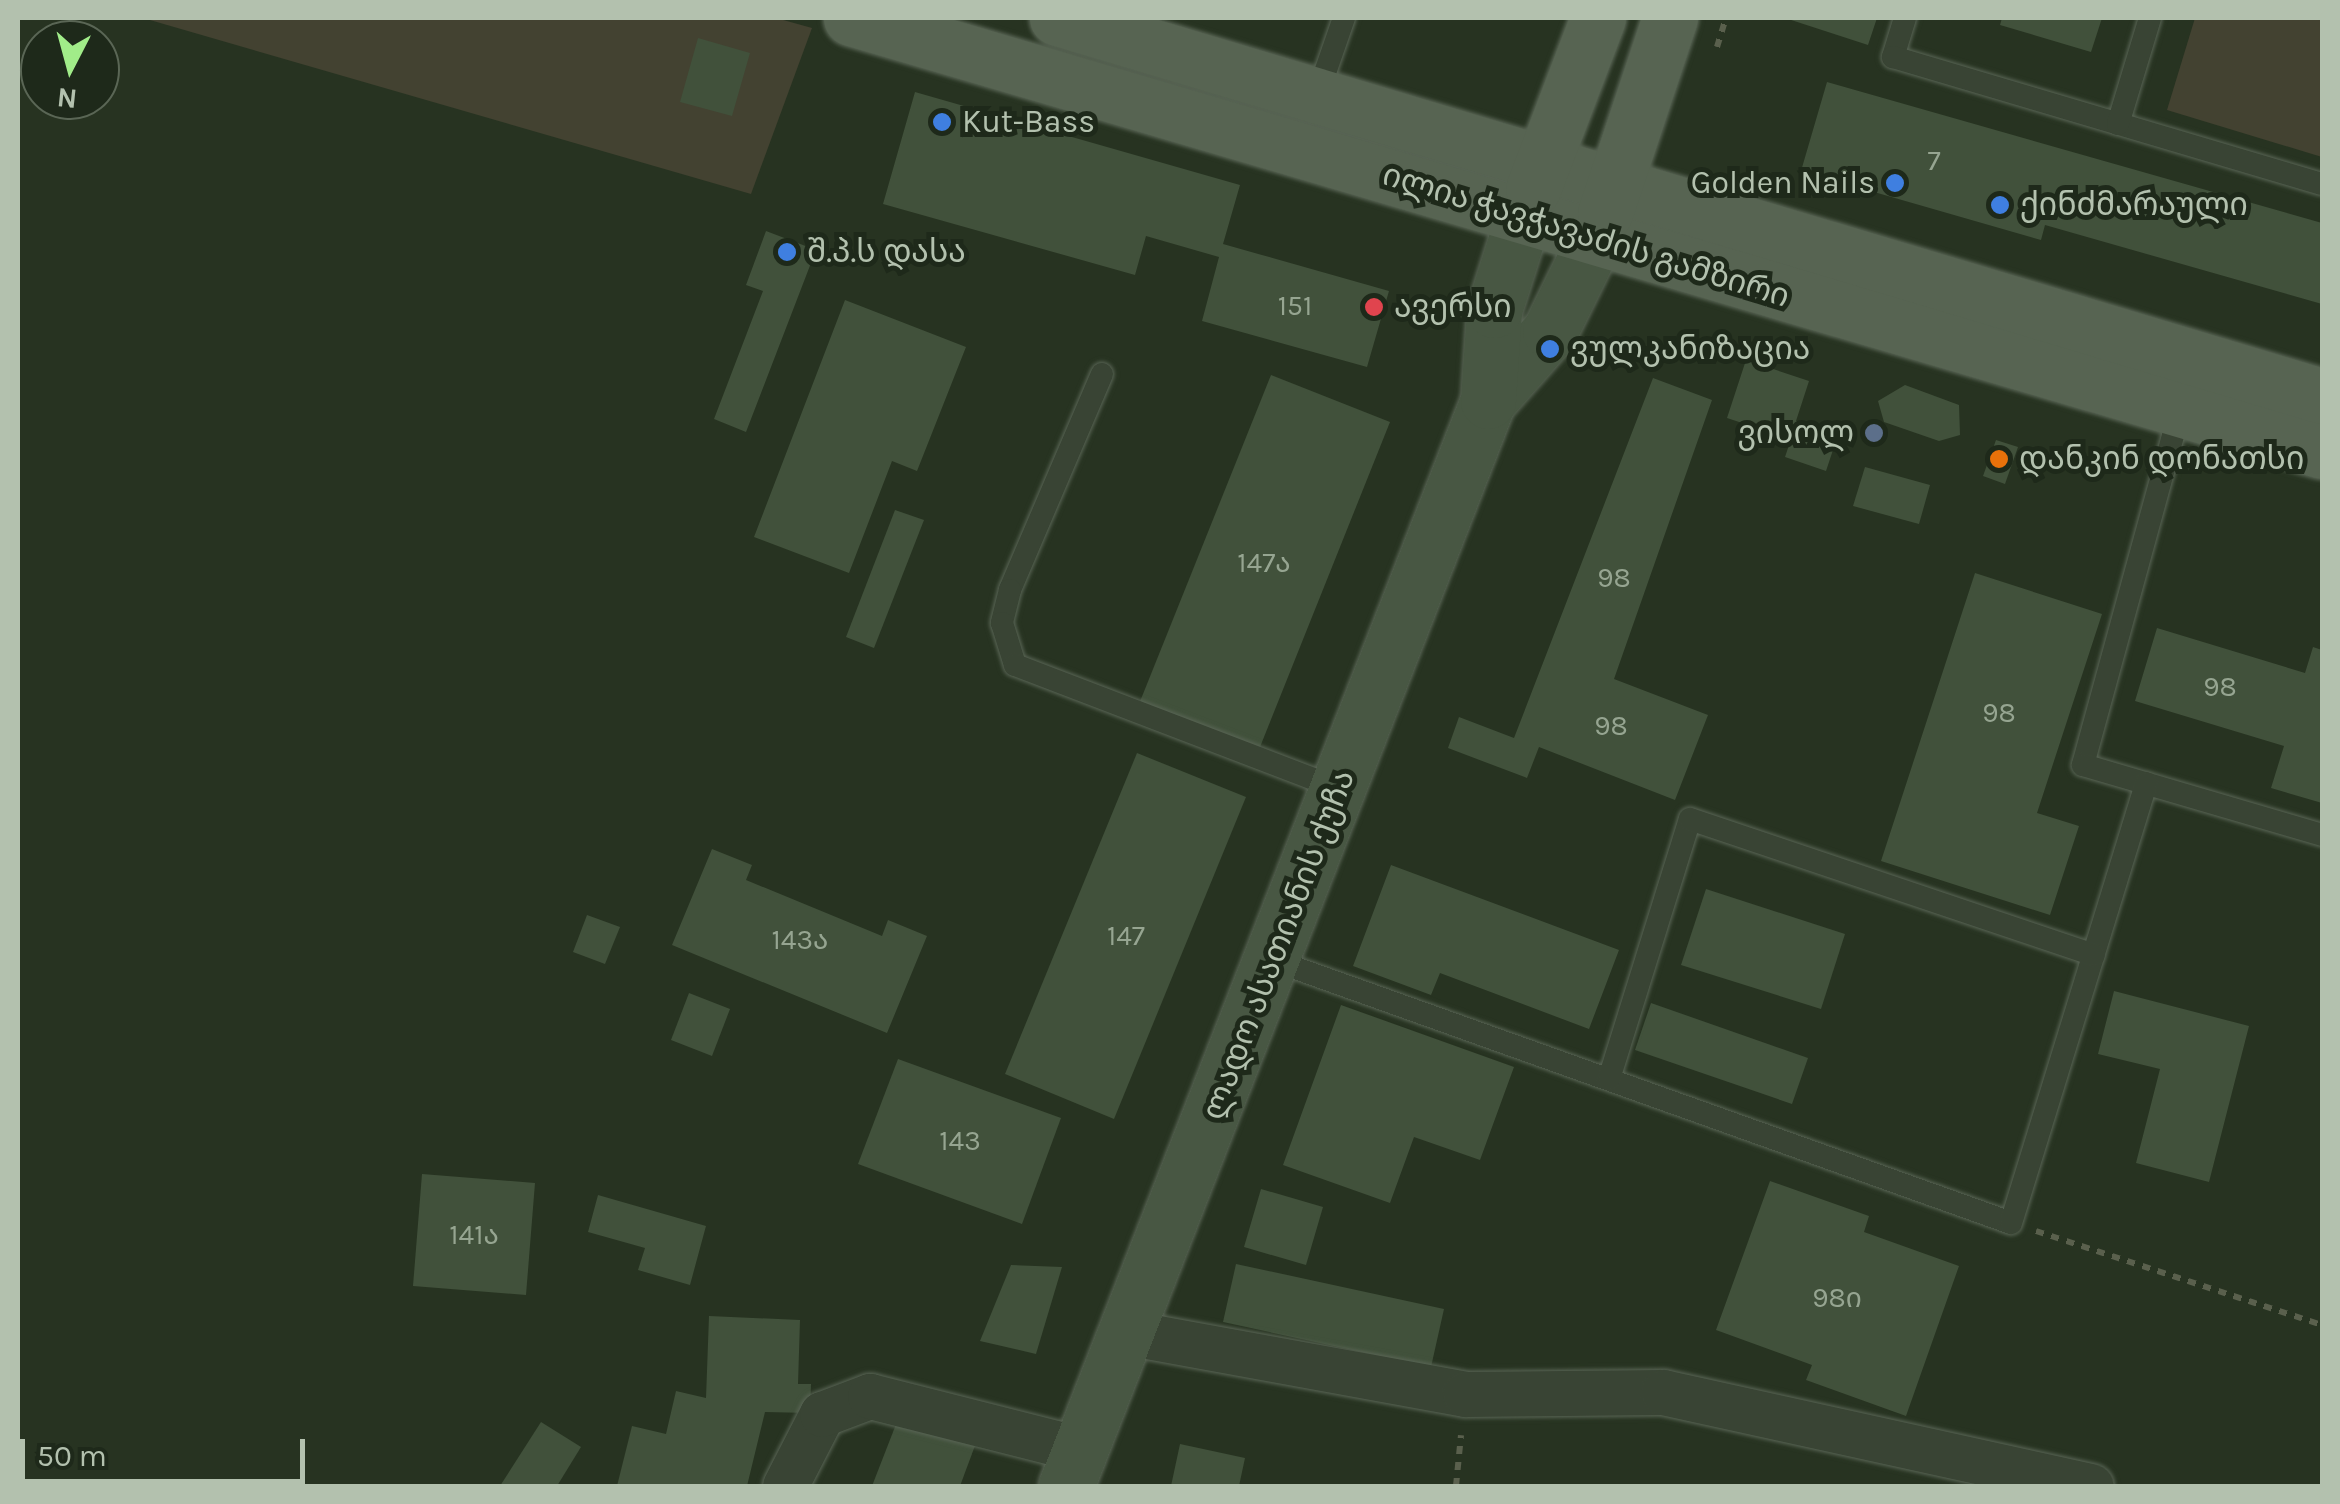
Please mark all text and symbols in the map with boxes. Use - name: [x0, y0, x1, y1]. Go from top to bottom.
- north arrow: [20, 20, 120, 120]
- text: N: [55, 81, 79, 116]
- place label: Kut-Bass: [962, 103, 1095, 141]
- marker: Kut-Bass: [931, 111, 953, 133]
- house number: 7: [1927, 144, 1941, 178]
- street label: ილია ჭავჭავაძის გამზირი: [1378, 156, 1794, 316]
- place label: Golden Nails: [1691, 164, 1875, 202]
- marker: Golden Nails: [1884, 172, 1906, 194]
- place label: ქინძმარაული: [2020, 186, 2248, 224]
- marker: ქინძმარაული: [1989, 194, 2011, 216]
- place label: შ.პ.ს დასა: [807, 233, 966, 271]
- marker: შ.პ.ს დასა: [776, 241, 798, 263]
- place label: ავერსი: [1394, 288, 1512, 326]
- house number: 151: [1278, 289, 1312, 323]
- marker: ავერსი: [1363, 296, 1385, 318]
- place label: ვულკანიზაცია: [1570, 330, 1810, 368]
- marker: ვულკანიზაცია: [1539, 338, 1561, 360]
- place label: ვისოლ: [1737, 414, 1854, 452]
- marker: ვისოლ: [1863, 422, 1885, 444]
- place label: დანკინ დონათსი: [2019, 440, 2304, 478]
- marker: დანკინ დონათსი: [1988, 448, 2010, 470]
- house number: 147ა: [1237, 546, 1291, 580]
- house number: 98: [1597, 561, 1631, 595]
- house number: 98: [2203, 670, 2237, 704]
- house number: 98: [1982, 696, 2016, 730]
- house number: 98: [1594, 709, 1628, 743]
- street label: ლადო ასათიანის ქუჩა: [1194, 764, 1364, 1126]
- house number: 147: [1107, 919, 1145, 953]
- house number: 143ა: [772, 923, 828, 957]
- house number: 143: [939, 1124, 981, 1158]
- house number: 141ა: [449, 1218, 499, 1252]
- house number: 98ი: [1812, 1281, 1862, 1315]
- scale bar: [25, 1419, 310, 1481]
- text: 50 m: [37, 1438, 107, 1474]

